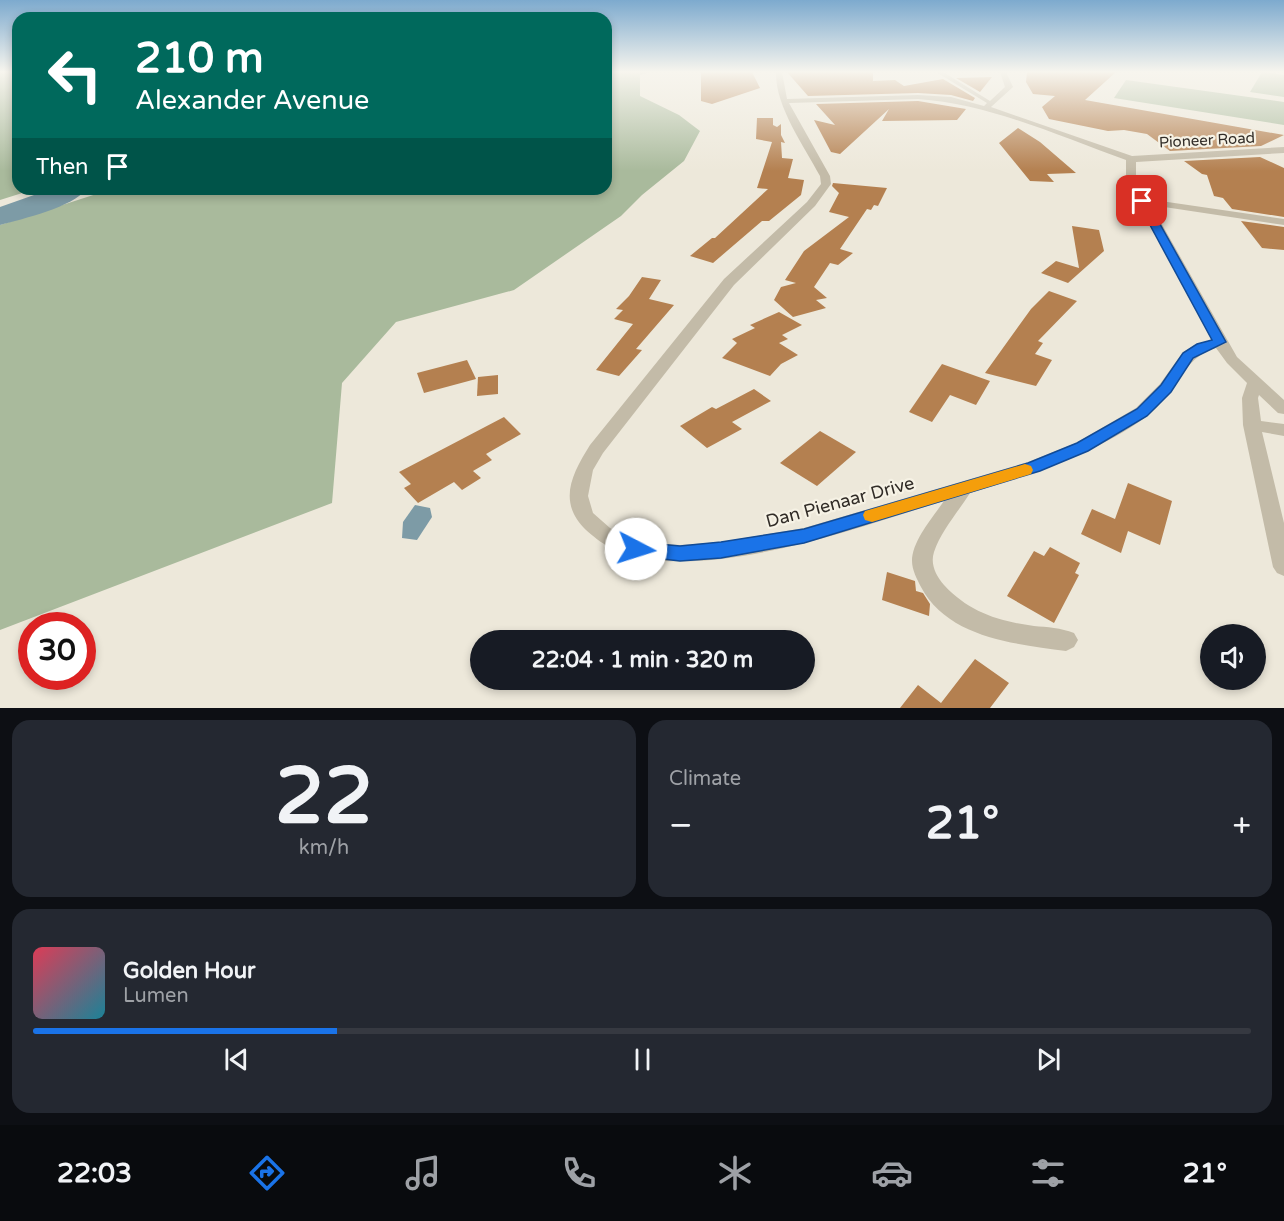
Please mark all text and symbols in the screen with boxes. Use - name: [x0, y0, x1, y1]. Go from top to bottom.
- text: 210 m: [135, 33, 264, 84]
- icon: left: [36, 36, 114, 114]
- text: Alexander Avenue: [135, 84, 369, 117]
- street label: Pioneer Road: [1158, 128, 1256, 152]
- icon: arrive: [101, 150, 134, 183]
- text: Then: [36, 154, 89, 180]
- pin: [1116, 175, 1167, 226]
- icon: arrive: [1125, 184, 1158, 217]
- street label: Dan Pienaar Drive: [763, 472, 917, 532]
- position arrow: [604, 517, 668, 581]
- speed limit sign: 30: [18, 612, 96, 690]
- map controls: [1200, 624, 1266, 690]
- button: sound: [1200, 624, 1266, 690]
- text: 22:04 · 1 min · 320 m: [532, 647, 753, 673]
- text: 22: [275, 750, 373, 844]
- text: Climate: [669, 767, 741, 791]
- text: 21°: [926, 797, 999, 851]
- text: −: [669, 806, 693, 845]
- text: +: [1232, 806, 1251, 845]
- text: km/h: [299, 836, 349, 860]
- text: Golden Hour: [123, 958, 255, 984]
- text: Lumen: [123, 984, 189, 1008]
- icon: previous: [220, 1043, 253, 1076]
- icon: pause: [626, 1043, 659, 1076]
- icon: next: [1032, 1043, 1065, 1076]
- icon: directions: [246, 1152, 288, 1194]
- icon: music: [402, 1152, 444, 1194]
- icon: phone: [558, 1152, 600, 1194]
- icon: climate: [714, 1152, 756, 1194]
- icon: car: [871, 1152, 913, 1194]
- icon: filters: [1027, 1152, 1069, 1194]
- text: 22:03: [57, 1157, 132, 1190]
- text: 21°: [1183, 1157, 1227, 1190]

